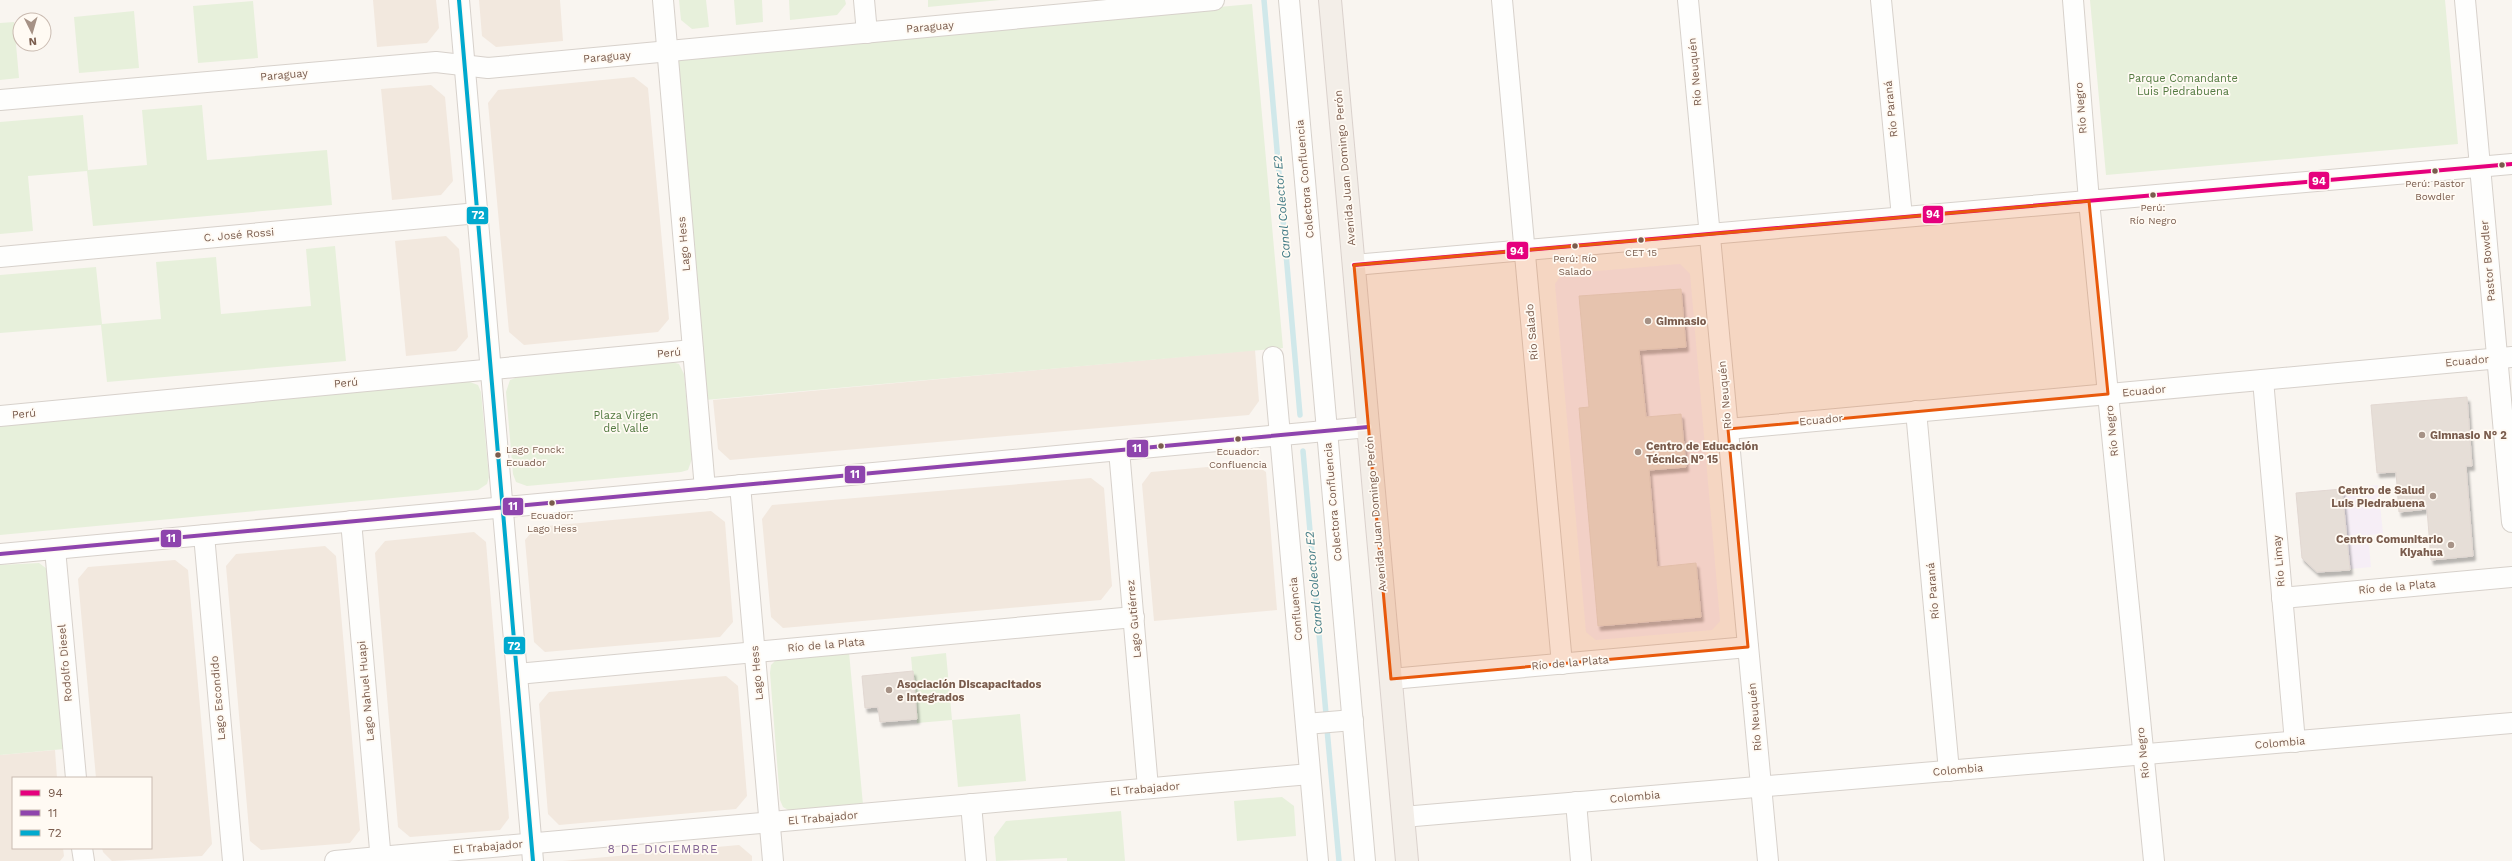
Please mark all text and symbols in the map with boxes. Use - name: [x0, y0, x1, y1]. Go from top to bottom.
- north arrow: [12, 12, 52, 52]
- street label: Paraguay: [906, 18, 955, 36]
- text: N: [28, 35, 37, 48]
- street label: Río Neuquén: [1686, 37, 1704, 107]
- street label: Paraguay: [583, 48, 632, 66]
- street label: Paraguay: [260, 66, 309, 84]
- park label: Parque Comandante Luis Piedrabuena: [2128, 72, 2238, 98]
- street label: Río Paraná: [1882, 80, 1900, 138]
- street label: Río Negro: [2072, 82, 2090, 134]
- street label: Avenida Juan Domingo Perón: [1332, 90, 1358, 246]
- street label: Colectora Confluencia: [1293, 119, 1317, 239]
- water label: Canal Colector E2: [1270, 154, 1293, 259]
- unlabelled marker: [2497, 160, 2507, 170]
- marker: Perú: Pastor Bowdler: [2430, 166, 2440, 176]
- line badge: 94: [2308, 171, 2330, 190]
- text: 94: [2312, 175, 2326, 188]
- place label: Perú: Pastor Bowdler: [2405, 178, 2465, 202]
- marker: Perú: Río Negro: [2148, 190, 2158, 200]
- place label: Perú: Río Negro: [2130, 202, 2176, 226]
- line badge: 94: [1922, 205, 1944, 224]
- line badge: 72: [466, 206, 489, 225]
- text: 94: [1926, 208, 1940, 221]
- text: 72: [471, 209, 485, 222]
- street label: Lago Hess: [675, 216, 693, 272]
- street label: Pastor Bowdler: [2478, 219, 2498, 302]
- street label: C. José Rossi: [203, 225, 275, 245]
- marker: CET 15: [1636, 235, 1646, 245]
- line badge: 94: [1506, 241, 1529, 260]
- marker: Perú: Río Salado: [1570, 241, 1580, 251]
- text: 94: [1510, 245, 1524, 258]
- place label: CET 15: [1625, 247, 1657, 258]
- place label: Perú: Río Salado: [1553, 253, 1597, 277]
- street label: Río Salado: [1523, 303, 1541, 361]
- place label: Gimnasio: [1656, 315, 1707, 328]
- marker: Gimnasio: [1643, 316, 1653, 326]
- street label: Perú: [656, 345, 682, 361]
- street label: Ecuador: [2445, 353, 2490, 369]
- street label: Río Neuquén: [1716, 360, 1734, 430]
- street label: Perú: [333, 375, 359, 391]
- street label: Ecuador: [2122, 383, 2167, 399]
- street label: Río Negro: [2103, 405, 2121, 457]
- street label: Perú: [11, 406, 37, 422]
- park label: Plaza Virgen del Valle: [594, 409, 658, 435]
- street label: Ecuador: [1799, 412, 1844, 428]
- place label: Gimnasio N° 2: [2430, 429, 2507, 442]
- marker: Gimnasio N° 2: [2417, 430, 2427, 440]
- marker: Ecuador: Confluencia: [1233, 434, 1243, 444]
- street label: Avenida Juan Domingo Perón: [1363, 436, 1389, 592]
- line badge: 11: [1126, 439, 1149, 458]
- place label: Centro de Educación Técnica N° 15: [1646, 440, 1758, 466]
- unlabelled marker: [1156, 441, 1166, 451]
- text: 11: [1132, 442, 1142, 455]
- street label: Colectora Confluencia: [1321, 442, 1345, 562]
- place label: Lago Fonck: Ecuador: [506, 444, 564, 468]
- place label: Ecuador: Confluencia: [1209, 446, 1267, 470]
- marker: Centro de Educación Técnica N° 15: [1633, 447, 1643, 457]
- marker: Lago Fonck: Ecuador: [493, 450, 503, 460]
- line badge: 11: [844, 465, 866, 484]
- text: 11: [850, 468, 860, 481]
- place label: Centro de Salud Luis Piedrabuena: [2331, 484, 2426, 510]
- marker: Centro de Salud Luis Piedrabuena: [2428, 491, 2438, 501]
- line badge: 11: [502, 497, 524, 516]
- marker: Ecuador: Lago Hess: [547, 498, 557, 508]
- text: 11: [508, 500, 518, 513]
- place label: Ecuador: Lago Hess: [527, 510, 577, 534]
- line badge: 11: [160, 529, 182, 548]
- water label: Canal Colector E2: [1302, 530, 1325, 635]
- text: 11: [166, 532, 176, 545]
- place label: Centro Comunitario Kiyahua: [2336, 533, 2444, 559]
- street label: Río Limay: [2270, 534, 2288, 588]
- marker: Centro Comunitario Kiyahua: [2446, 540, 2456, 550]
- street label: Río Paraná: [1924, 562, 1942, 620]
- street label: Confluencia: [1287, 577, 1305, 641]
- street label: Río de la Plata: [2358, 577, 2436, 597]
- street label: Lago Gutiérrez: [1124, 579, 1144, 659]
- street label: Rodolfo Diesel: [55, 623, 75, 702]
- street label: Río de la Plata: [787, 635, 865, 655]
- line badge: 72: [503, 636, 526, 655]
- street label: Lago Nahuel Huapi: [355, 640, 377, 742]
- text: 72: [507, 640, 521, 653]
- street label: Lago Hess: [748, 645, 766, 701]
- street label: Río de la Plata: [1531, 653, 1609, 673]
- street label: Lago Escondido: [208, 655, 228, 741]
- place label: Asociación Discapacitados e Integrados: [897, 678, 1041, 704]
- street label: Río Neuquén: [1746, 682, 1764, 752]
- marker: Asociación Discapacitados e Integrados: [884, 685, 894, 695]
- street label: Río Negro: [2134, 727, 2152, 779]
- street label: Colombia: [2254, 734, 2306, 752]
- street label: Colombia: [1932, 761, 1984, 779]
- legend: [12, 777, 152, 849]
- street label: El Trabajador: [1109, 779, 1181, 799]
- text: 94: [48, 786, 63, 800]
- street label: Colombia: [1609, 788, 1661, 806]
- text: 11: [48, 806, 57, 820]
- street label: El Trabajador: [787, 808, 859, 828]
- text: 72: [48, 826, 62, 840]
- street label: El Trabajador: [452, 837, 524, 857]
- district label: 8 DE DICIEMBRE: [607, 842, 719, 856]

